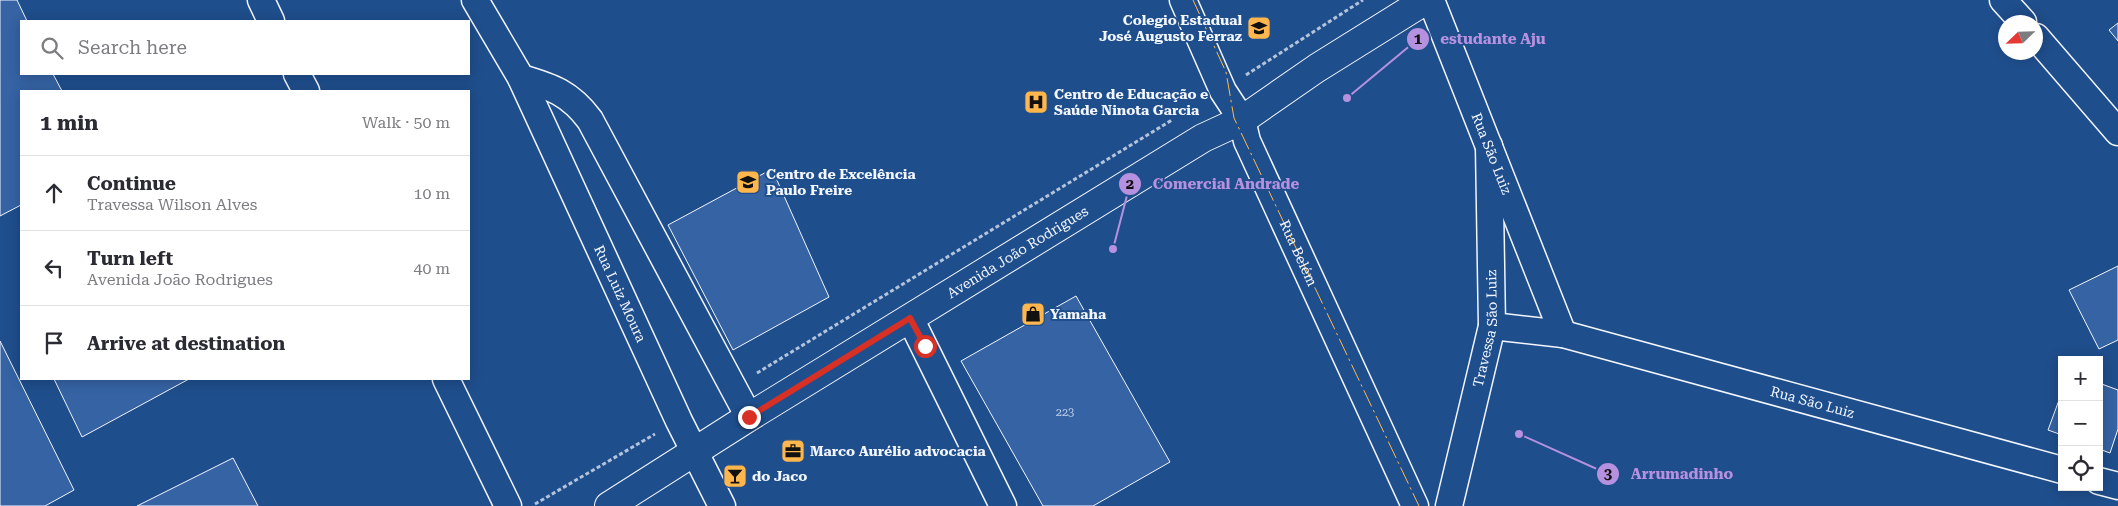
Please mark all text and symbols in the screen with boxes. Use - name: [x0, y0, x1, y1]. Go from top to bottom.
- place label: Colegio Estadual José Augusto Ferraz: [1099, 12, 1242, 44]
- school or university icon: Colegio Estadual José Augusto Ferraz: [1246, 15, 1272, 41]
- north arrow: [1998, 15, 2043, 60]
- search box: [20, 20, 470, 75]
- callout: estudante Aju: [1405, 24, 1555, 54]
- text: 1: [1414, 30, 1423, 48]
- text: estudante Aju: [1440, 30, 1546, 48]
- icon: search: [38, 34, 66, 62]
- text: Search here: [78, 36, 187, 59]
- place label: Centro de Educação e Saúde Ninota Garcia: [1054, 86, 1208, 118]
- hospital icon: Centro de Educação e Saúde Ninota Garcia: [1023, 89, 1049, 115]
- street label: Rua São Luiz: [1468, 110, 1515, 197]
- text: 1 min: [40, 111, 98, 135]
- text: Walk · 50 m: [362, 113, 450, 132]
- place label: Centro de Excelência Paulo Freire: [766, 166, 916, 198]
- school or university icon: Centro de Excelência Paulo Freire: [735, 169, 761, 195]
- callout: Comercial Andrade: [1118, 169, 1310, 199]
- text: Continue: [87, 172, 176, 195]
- text: 2: [1126, 175, 1134, 193]
- text: Comercial Andrade: [1153, 175, 1299, 193]
- icon: ahead: [40, 179, 68, 207]
- text: 10 m: [413, 184, 450, 203]
- text: Travessa Wilson Alves: [87, 195, 257, 214]
- street label: Avenida João Rodrigues: [944, 202, 1091, 301]
- street label: Rua Belém: [1276, 217, 1321, 289]
- street label: Rua Luiz Moura: [591, 243, 650, 345]
- text: Turn left: [87, 247, 173, 270]
- icon: left: [40, 254, 68, 282]
- text: 40 m: [413, 259, 450, 278]
- street label: Travessa São Luiz: [1470, 269, 1500, 389]
- text: Avenida João Rodrigues: [87, 270, 273, 289]
- shop icon: Yamaha: [1020, 301, 1046, 327]
- place label: Yamaha: [1050, 306, 1107, 322]
- icon: arrive: [40, 329, 68, 357]
- text: Arrive at destination: [87, 332, 285, 355]
- route start: [914, 335, 937, 358]
- map controls: [2058, 356, 2103, 491]
- button: +: [2058, 356, 2103, 401]
- street label: Rua São Luiz: [1769, 383, 1857, 421]
- button: −: [2058, 401, 2103, 446]
- route end: [738, 406, 761, 429]
- house number: 223: [1056, 406, 1074, 419]
- office icon: Marco Aurélio advocacia: [780, 438, 806, 464]
- place label: Marco Aurélio advocacia: [810, 443, 987, 459]
- button: locate: [2058, 446, 2103, 491]
- callout: Arrumadinho: [1595, 459, 1743, 489]
- bar icon: do Jaco: [722, 463, 748, 489]
- text: 3: [1604, 465, 1613, 483]
- text: Arrumadinho: [1631, 465, 1733, 483]
- place label: do Jaco: [752, 468, 807, 484]

